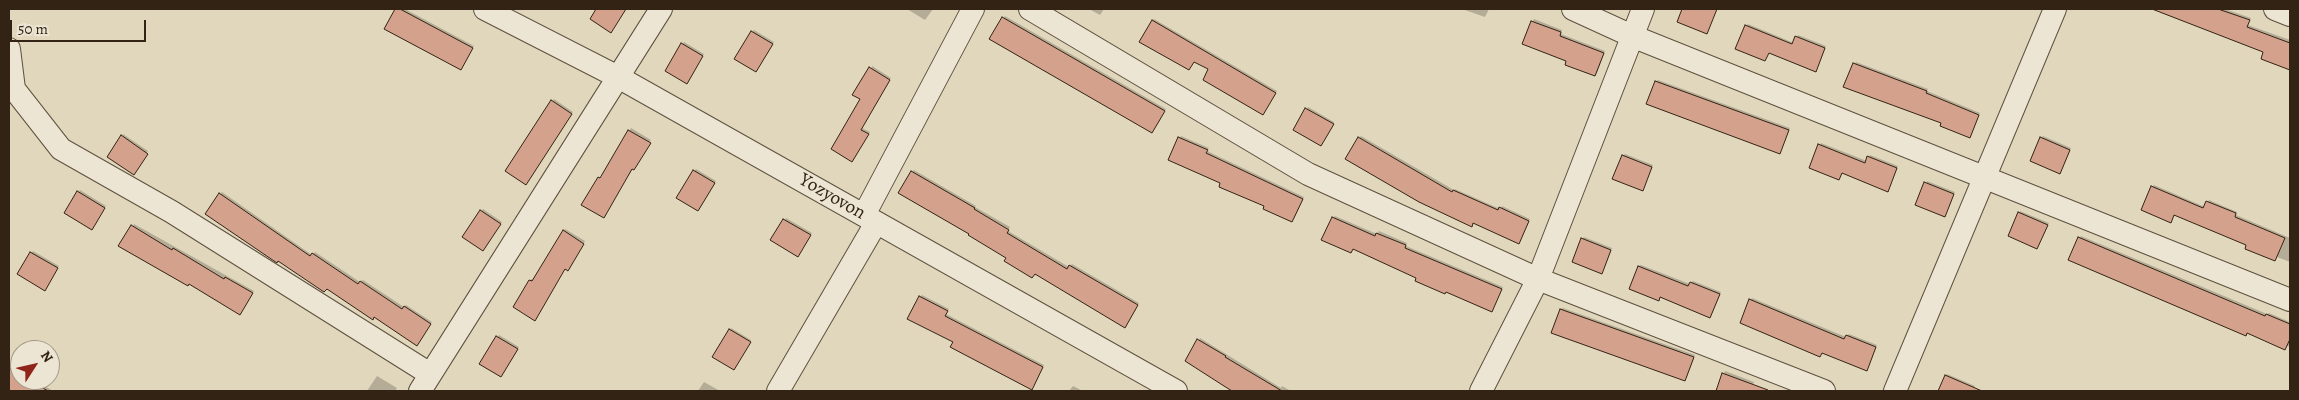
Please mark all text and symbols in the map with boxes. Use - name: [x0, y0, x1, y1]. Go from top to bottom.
- scale bar: [12, 10, 149, 42]
- text: 50 m: [18, 19, 48, 39]
- street label: Yozyovon: [795, 169, 869, 225]
- north arrow: [10, 340, 60, 390]
- text: N: [36, 347, 58, 366]

